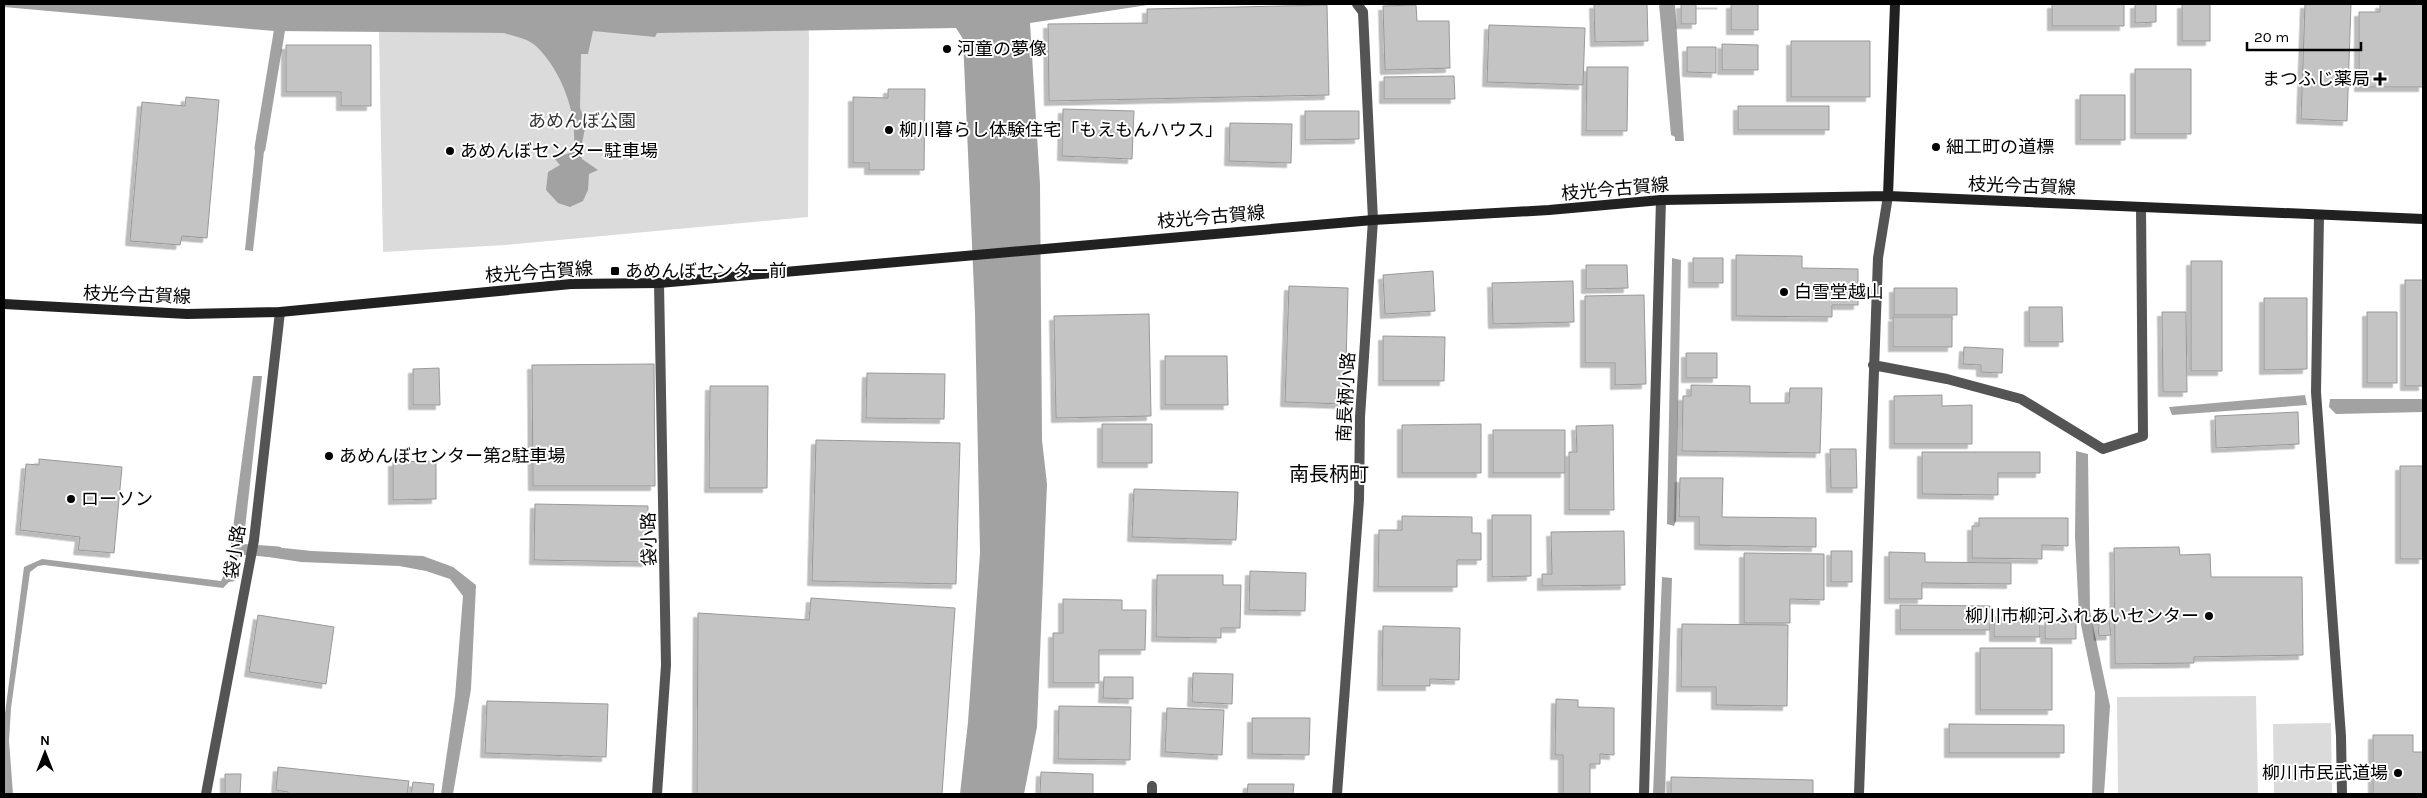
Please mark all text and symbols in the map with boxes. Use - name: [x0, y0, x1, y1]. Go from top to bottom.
- scale bar: [2247, 20, 2361, 52]
- text: 20 m: [2254, 28, 2289, 46]
- place label: 河童の夢像: [957, 38, 1047, 60]
- marker: 河童の夢像: [941, 43, 953, 55]
- place label: まつふじ薬局: [2262, 68, 2370, 90]
- marker: まつふじ薬局: [2374, 73, 2386, 85]
- park label: あめんぼ公園: [528, 110, 636, 132]
- place label: 柳川暮らし体験住宅「もえもんハウス」: [899, 119, 1223, 141]
- marker: 柳川暮らし体験住宅「もえもんハウス」: [883, 124, 895, 136]
- place label: 細工町の道標: [1946, 136, 2054, 158]
- place label: あめんぼセンター駐車場: [460, 140, 658, 162]
- marker: 細工町の道標: [1930, 141, 1942, 153]
- marker: あめんぼセンター駐車場: [444, 145, 456, 157]
- street label: 枝光今古賀線: [1560, 173, 1670, 205]
- street label: 枝光今古賀線: [1968, 173, 2076, 199]
- street label: 枝光今古賀線: [1156, 201, 1266, 233]
- street label: 枝光今古賀線: [484, 257, 594, 287]
- place label: あめんぼセンター前: [625, 260, 787, 282]
- marker: あめんぼセンター前: [609, 265, 621, 277]
- place label: 白雪堂越山: [1794, 281, 1884, 303]
- street label: 枝光今古賀線: [83, 282, 191, 308]
- marker: 白雪堂越山: [1778, 286, 1790, 298]
- street label: 南長柄小路: [1333, 351, 1359, 443]
- place label: あめんぼセンター第2駐車場: [339, 445, 565, 467]
- marker: あめんぼセンター第2駐車場: [323, 450, 335, 462]
- district label: 南長柄町: [1289, 463, 1369, 486]
- place label: ローソン: [81, 488, 153, 510]
- marker: ローソン: [65, 493, 77, 505]
- street label: 袋小路: [638, 512, 660, 566]
- street label: 袋小路: [220, 524, 250, 580]
- place label: 柳川市柳河ふれあいセンター: [1965, 605, 2199, 627]
- marker: 柳川市柳河ふれあいセンター: [2203, 610, 2215, 622]
- north arrow: [20, 728, 70, 778]
- text: N: [40, 732, 50, 749]
- place label: 柳川市民武道場: [2262, 762, 2388, 784]
- marker: 柳川市民武道場: [2392, 767, 2404, 779]

